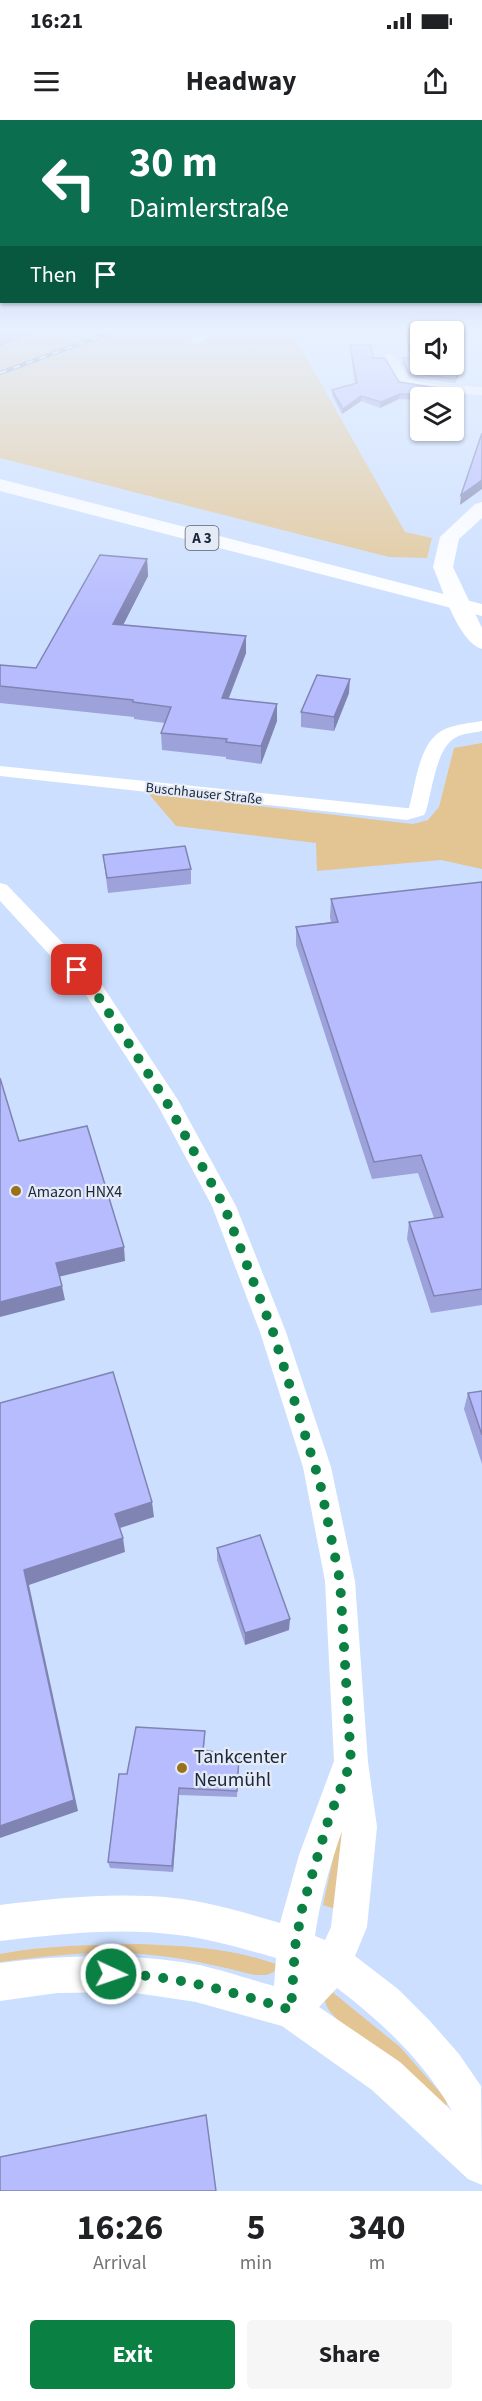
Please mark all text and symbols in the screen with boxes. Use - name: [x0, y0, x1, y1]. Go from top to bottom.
- text: 16:21: [30, 5, 83, 37]
- text: Headway: [186, 62, 296, 101]
- icon: menu: [30, 65, 63, 98]
- icon: share: [419, 65, 452, 98]
- text: 30 m: [129, 133, 218, 193]
- icon: left: [30, 144, 108, 222]
- text: Daimlerstraße: [129, 189, 289, 228]
- icon: arrive: [89, 258, 122, 291]
- text: Then: [30, 259, 77, 291]
- map controls: [410, 321, 464, 441]
- button: sound: [410, 321, 464, 375]
- button: layers: [410, 387, 464, 441]
- road number: A 3: [186, 526, 218, 550]
- street label: Buschhauser Straße: [145, 778, 263, 810]
- pin: [51, 944, 102, 995]
- icon: arrive: [60, 953, 93, 986]
- place label: Amazon HNX4: [28, 1181, 122, 1203]
- marker: Amazon HNX4: [9, 1184, 23, 1198]
- place label: Tankcenter Neumühl: [194, 1743, 287, 1794]
- marker: Tankcenter Neumühl: [175, 1761, 189, 1775]
- position arrow: [79, 1942, 143, 2006]
- text: 16:26: [76, 2202, 163, 2253]
- text: 5: [246, 2202, 265, 2253]
- text: 340: [349, 2202, 406, 2253]
- text: Arrival: [93, 2249, 147, 2277]
- text: min: [240, 2249, 272, 2277]
- text: m: [369, 2249, 385, 2277]
- button: Exit: [30, 2320, 235, 2389]
- button: Share: [247, 2320, 452, 2389]

